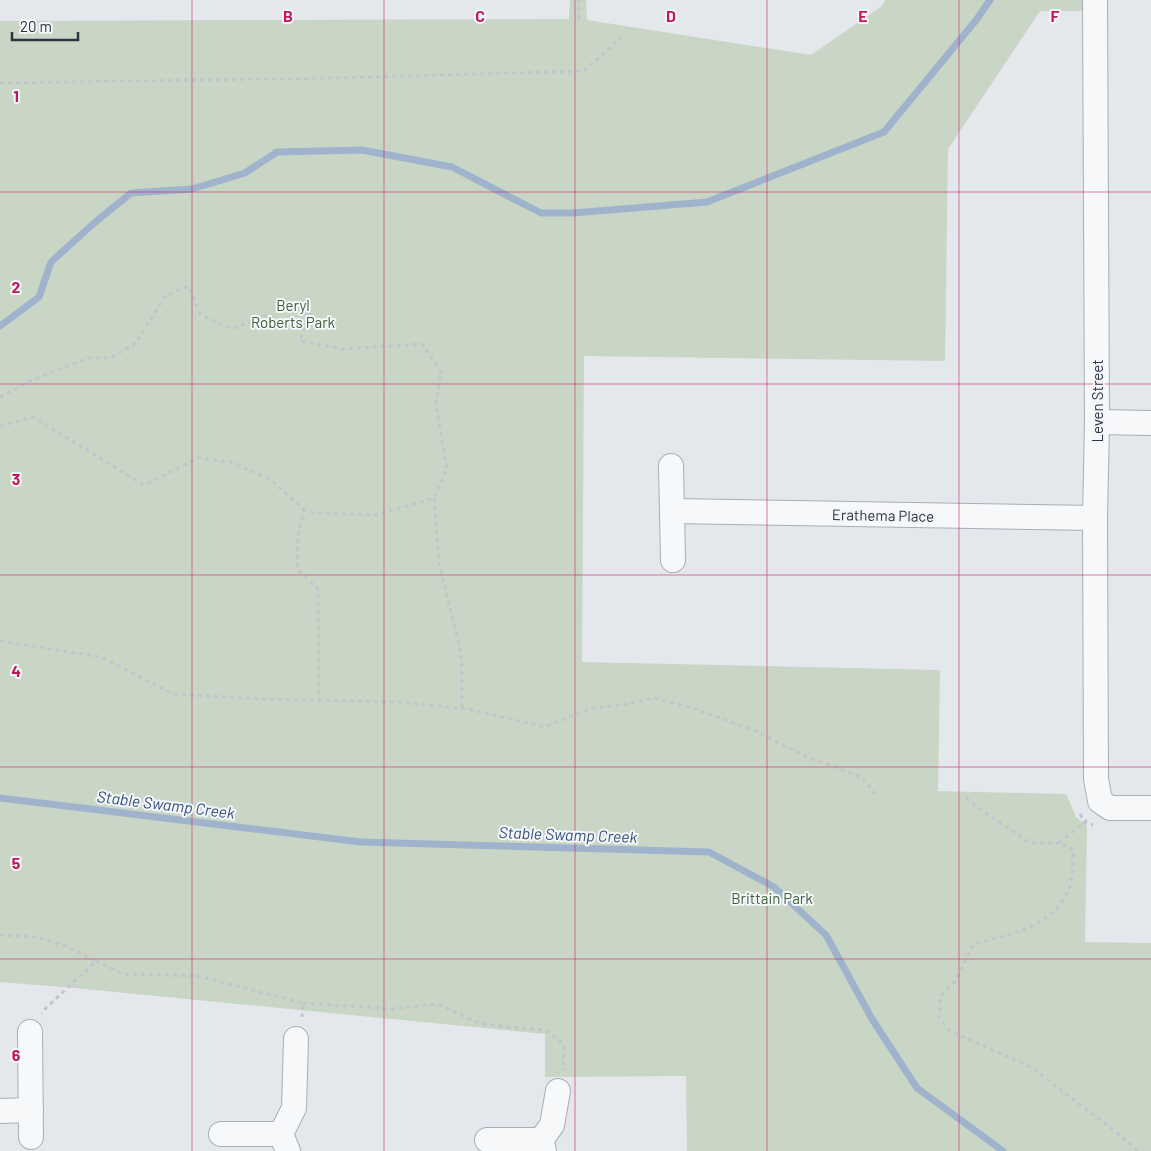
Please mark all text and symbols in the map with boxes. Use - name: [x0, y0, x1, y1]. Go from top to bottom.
- text: B: [283, 6, 293, 25]
- text: C: [475, 6, 485, 25]
- text: D: [666, 6, 676, 25]
- text: E: [858, 6, 868, 25]
- text: F: [1051, 6, 1060, 25]
- scale bar: [12, 10, 79, 42]
- text: 20 m: [20, 17, 52, 35]
- text: 1: [13, 86, 19, 105]
- text: 2: [12, 277, 21, 296]
- park label: Beryl Roberts Park: [251, 296, 336, 331]
- street label: Leven Street: [1088, 359, 1106, 443]
- text: 3: [12, 469, 20, 488]
- street label: Erathema Place: [832, 505, 934, 525]
- text: 4: [11, 661, 21, 680]
- water label: Stable Swamp Creek: [96, 786, 236, 822]
- water label: Stable Swamp Creek: [498, 822, 638, 846]
- text: 5: [12, 853, 21, 872]
- park label: Brittain Park: [731, 889, 813, 907]
- text: 6: [12, 1045, 21, 1064]

